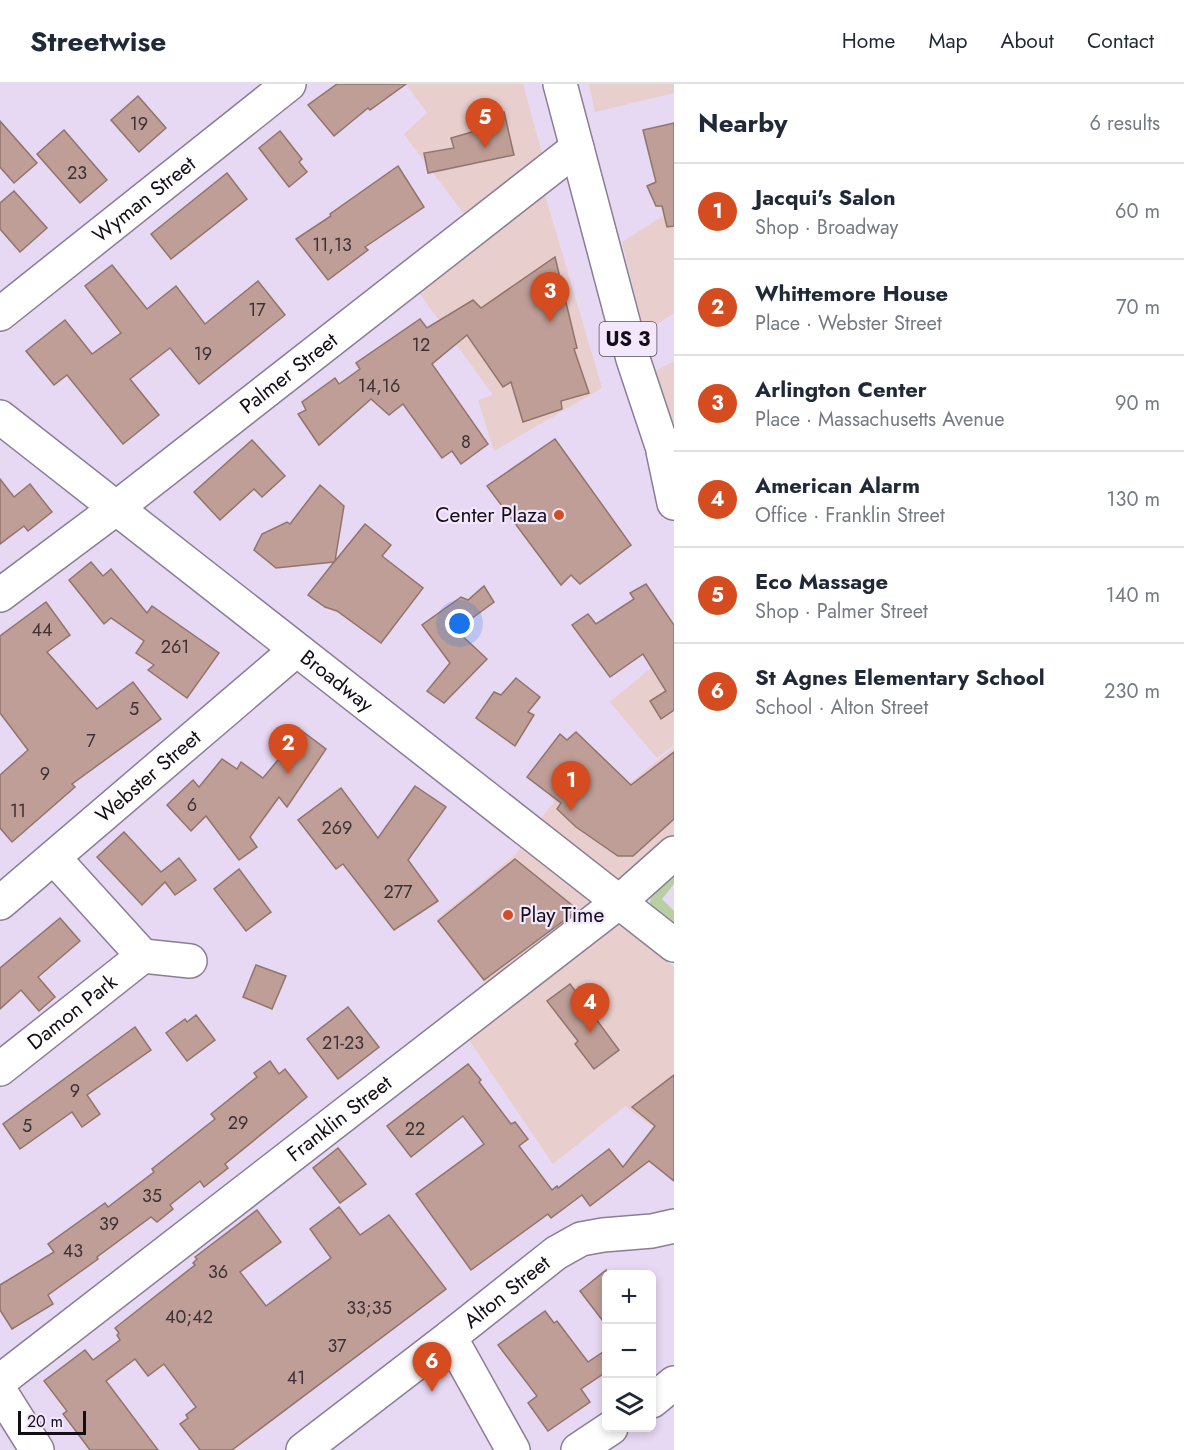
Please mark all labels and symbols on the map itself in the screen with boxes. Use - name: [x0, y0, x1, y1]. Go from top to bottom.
- pin: 5: [466, 98, 504, 148]
- house number: 19: [130, 111, 148, 137]
- street label: Wyman Street: [86, 149, 202, 250]
- house number: 23: [67, 160, 87, 186]
- house number: 11,13: [312, 232, 352, 258]
- pin: 3: [530, 272, 570, 322]
- house number: 17: [248, 297, 266, 323]
- road number: US 3: [600, 322, 656, 356]
- street label: Palmer Street: [233, 326, 344, 421]
- house number: 12: [412, 332, 430, 358]
- house number: 19: [194, 341, 212, 367]
- house number: 14,16: [358, 373, 400, 399]
- house number: 8: [461, 429, 471, 455]
- place label: Center Plaza: [435, 500, 547, 530]
- marker: Center Plaza: [552, 508, 566, 522]
- your location: [445, 609, 474, 638]
- house number: 44: [32, 617, 53, 643]
- house number: 261: [161, 634, 189, 660]
- street label: Broadway: [294, 643, 380, 720]
- house number: 5: [129, 696, 139, 722]
- street label: Webster Street: [89, 723, 207, 830]
- pin: 2: [268, 724, 308, 774]
- house number: 7: [86, 728, 96, 754]
- house number: 9: [40, 761, 50, 787]
- pin: 1: [552, 762, 590, 811]
- house number: 6: [187, 792, 197, 818]
- house number: 11: [10, 798, 26, 824]
- house number: 269: [322, 815, 352, 841]
- house number: 277: [383, 879, 413, 905]
- place label: Play Time: [520, 900, 604, 930]
- marker: Play Time: [501, 908, 515, 922]
- street label: Damon Park: [21, 967, 124, 1057]
- pin: 4: [570, 984, 610, 1033]
- house number: 21-23: [322, 1030, 364, 1056]
- street label: Franklin Street: [280, 1068, 398, 1169]
- house number: 9: [70, 1078, 80, 1104]
- house number: 29: [228, 1110, 248, 1136]
- house number: 5: [22, 1113, 32, 1139]
- house number: 22: [405, 1116, 425, 1142]
- house number: 35: [142, 1183, 162, 1209]
- house number: 39: [99, 1211, 119, 1237]
- house number: 43: [63, 1238, 83, 1264]
- street label: Alton Street: [457, 1248, 556, 1336]
- house number: 36: [208, 1259, 228, 1285]
- house number: 33;35: [346, 1295, 392, 1321]
- house number: 40;42: [165, 1304, 213, 1330]
- house number: 37: [327, 1333, 347, 1359]
- pin: 6: [412, 1342, 452, 1392]
- house number: 41: [287, 1365, 305, 1391]
- scale bar: [18, 1408, 86, 1436]

